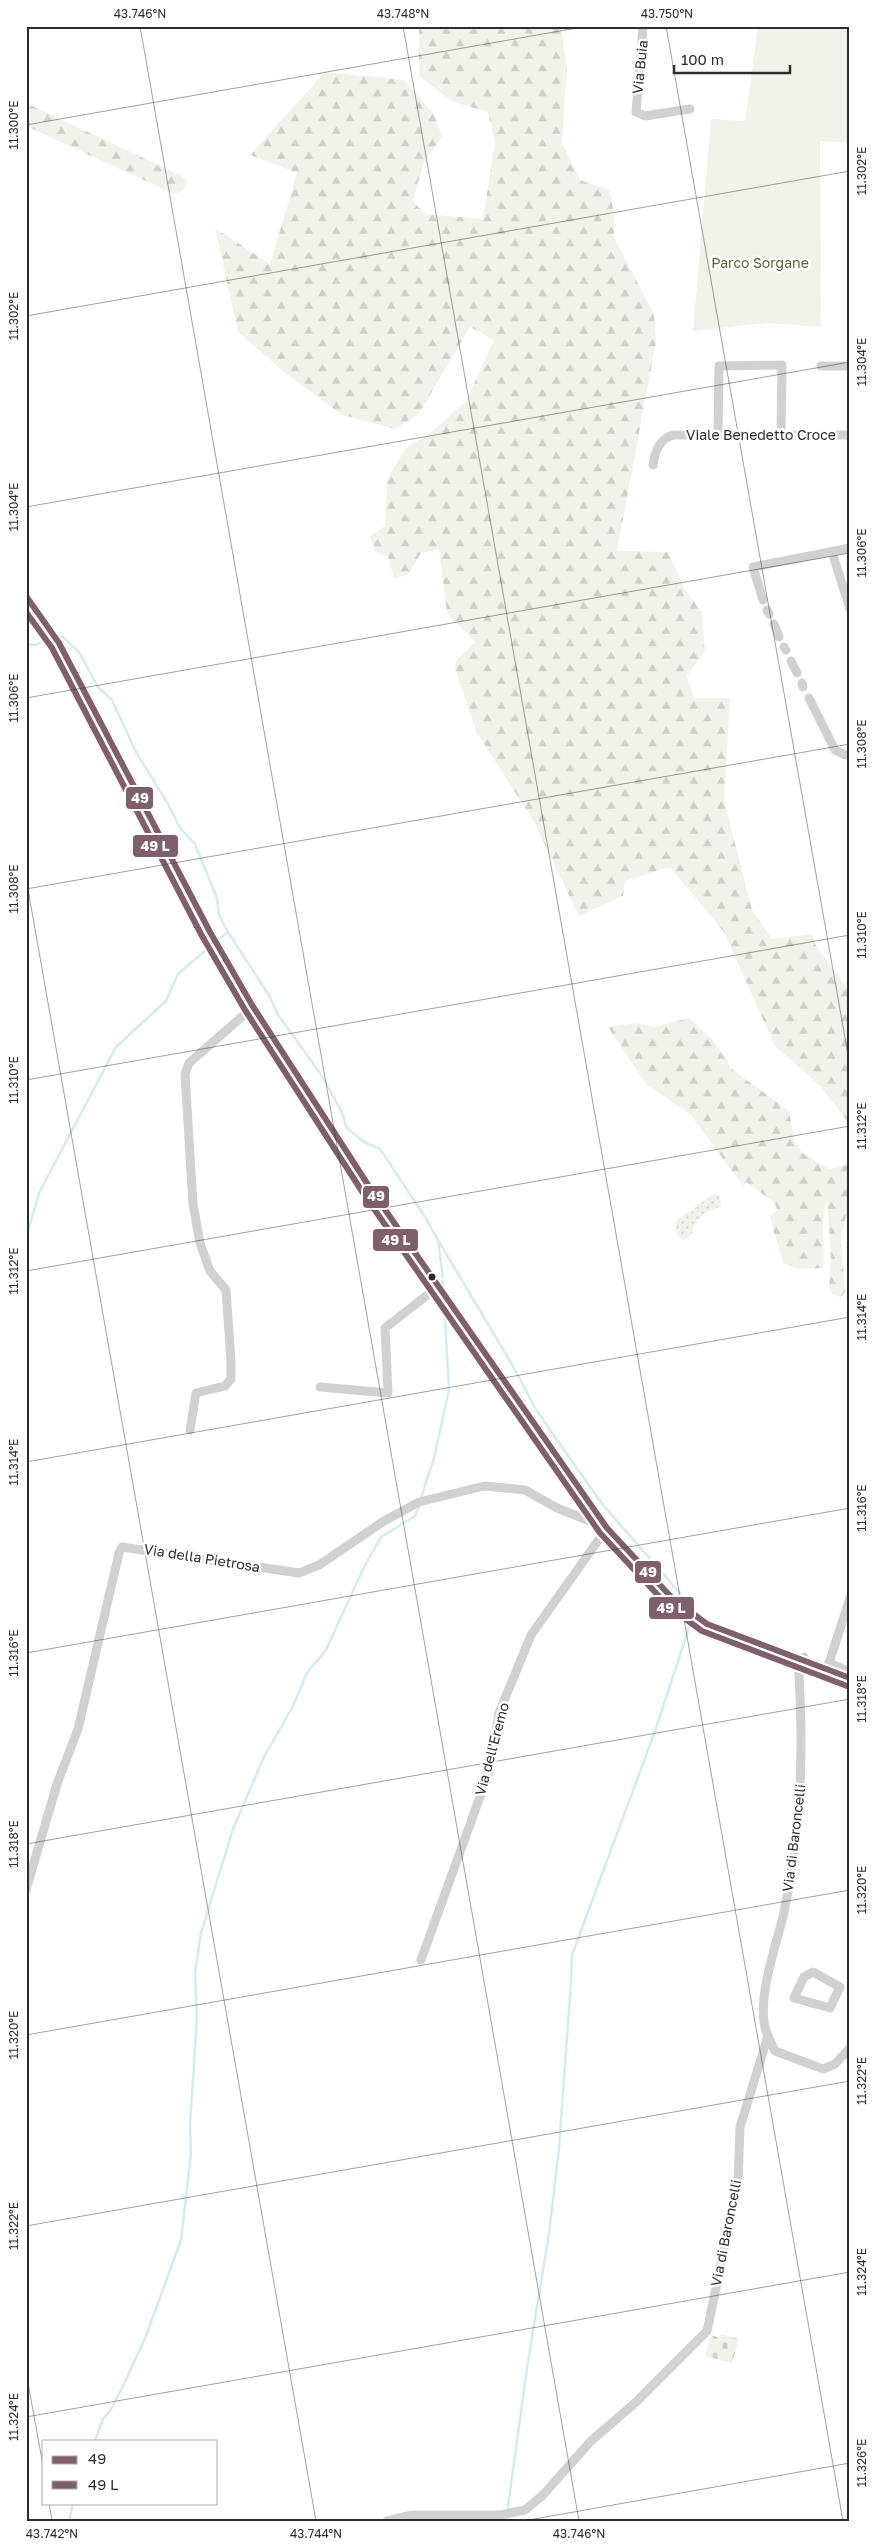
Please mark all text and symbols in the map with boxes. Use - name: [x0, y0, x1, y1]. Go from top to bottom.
- text: 43.746°N: [114, 6, 166, 21]
- text: 43.748°N: [377, 6, 429, 21]
- text: 43.750°N: [641, 6, 693, 21]
- street label: Via Buia: [628, 39, 651, 95]
- scale bar: [674, 42, 790, 74]
- text: 100 m: [681, 50, 724, 68]
- text: 11.300°E: [6, 100, 21, 150]
- text: 11.302°E: [854, 147, 869, 195]
- park label: Parco Sorgane: [711, 254, 809, 271]
- text: 11.302°E: [6, 292, 21, 340]
- text: 11.304°E: [854, 338, 869, 386]
- street label: Viale Benedetto Croce: [686, 426, 836, 443]
- text: 11.304°E: [6, 483, 21, 531]
- text: 11.306°E: [854, 529, 869, 577]
- text: 11.306°E: [6, 674, 21, 722]
- text: 11.308°E: [854, 719, 869, 769]
- line badge: 49: [125, 786, 154, 810]
- text: 49: [131, 789, 149, 806]
- line badge: 49 L: [132, 834, 179, 858]
- text: 49 L: [140, 837, 170, 854]
- text: 11.308°E: [6, 864, 21, 914]
- text: 11.310°E: [854, 911, 869, 959]
- text: 11.310°E: [6, 1056, 21, 1104]
- text: 11.312°E: [854, 1102, 869, 1150]
- line badge: 49: [362, 1185, 390, 1209]
- text: 49: [367, 1187, 385, 1204]
- line badge: 49 L: [372, 1228, 419, 1252]
- text: 49 L: [381, 1231, 411, 1248]
- text: 11.312°E: [6, 1247, 21, 1295]
- unlabelled marker: [427, 1272, 437, 1282]
- text: 11.314°E: [854, 1294, 869, 1340]
- text: 11.314°E: [6, 1439, 21, 1485]
- text: 11.316°E: [854, 1484, 869, 1532]
- street label: Via della Pietrosa: [143, 1540, 261, 1575]
- line badge: 49: [634, 1560, 662, 1584]
- text: 49: [639, 1563, 657, 1580]
- line badge: 49 L: [648, 1596, 695, 1620]
- text: 49 L: [656, 1599, 686, 1616]
- text: 11.316°E: [6, 1629, 21, 1677]
- text: 11.318°E: [854, 1675, 869, 1723]
- street label: Via dell'Eremo: [471, 1701, 512, 1797]
- street label: Via di Baroncelli: [778, 1783, 809, 1893]
- text: 11.318°E: [6, 1820, 21, 1868]
- text: 11.320°E: [854, 1866, 869, 1914]
- text: 11.320°E: [6, 2011, 21, 2059]
- text: 11.322°E: [854, 2057, 869, 2105]
- street label: Via di Baroncelli: [707, 2178, 744, 2288]
- text: 11.322°E: [6, 2202, 21, 2250]
- text: 11.324°E: [854, 2248, 869, 2296]
- text: 11.324°E: [6, 2393, 21, 2441]
- text: 11.326°E: [854, 2439, 869, 2487]
- legend: [42, 2440, 218, 2504]
- text: 49: [88, 2449, 106, 2467]
- text: 49 L: [88, 2475, 119, 2493]
- text: 43.742°N: [26, 2526, 78, 2541]
- text: 43.744°N: [290, 2526, 342, 2541]
- text: 43.746°N: [553, 2526, 605, 2541]

